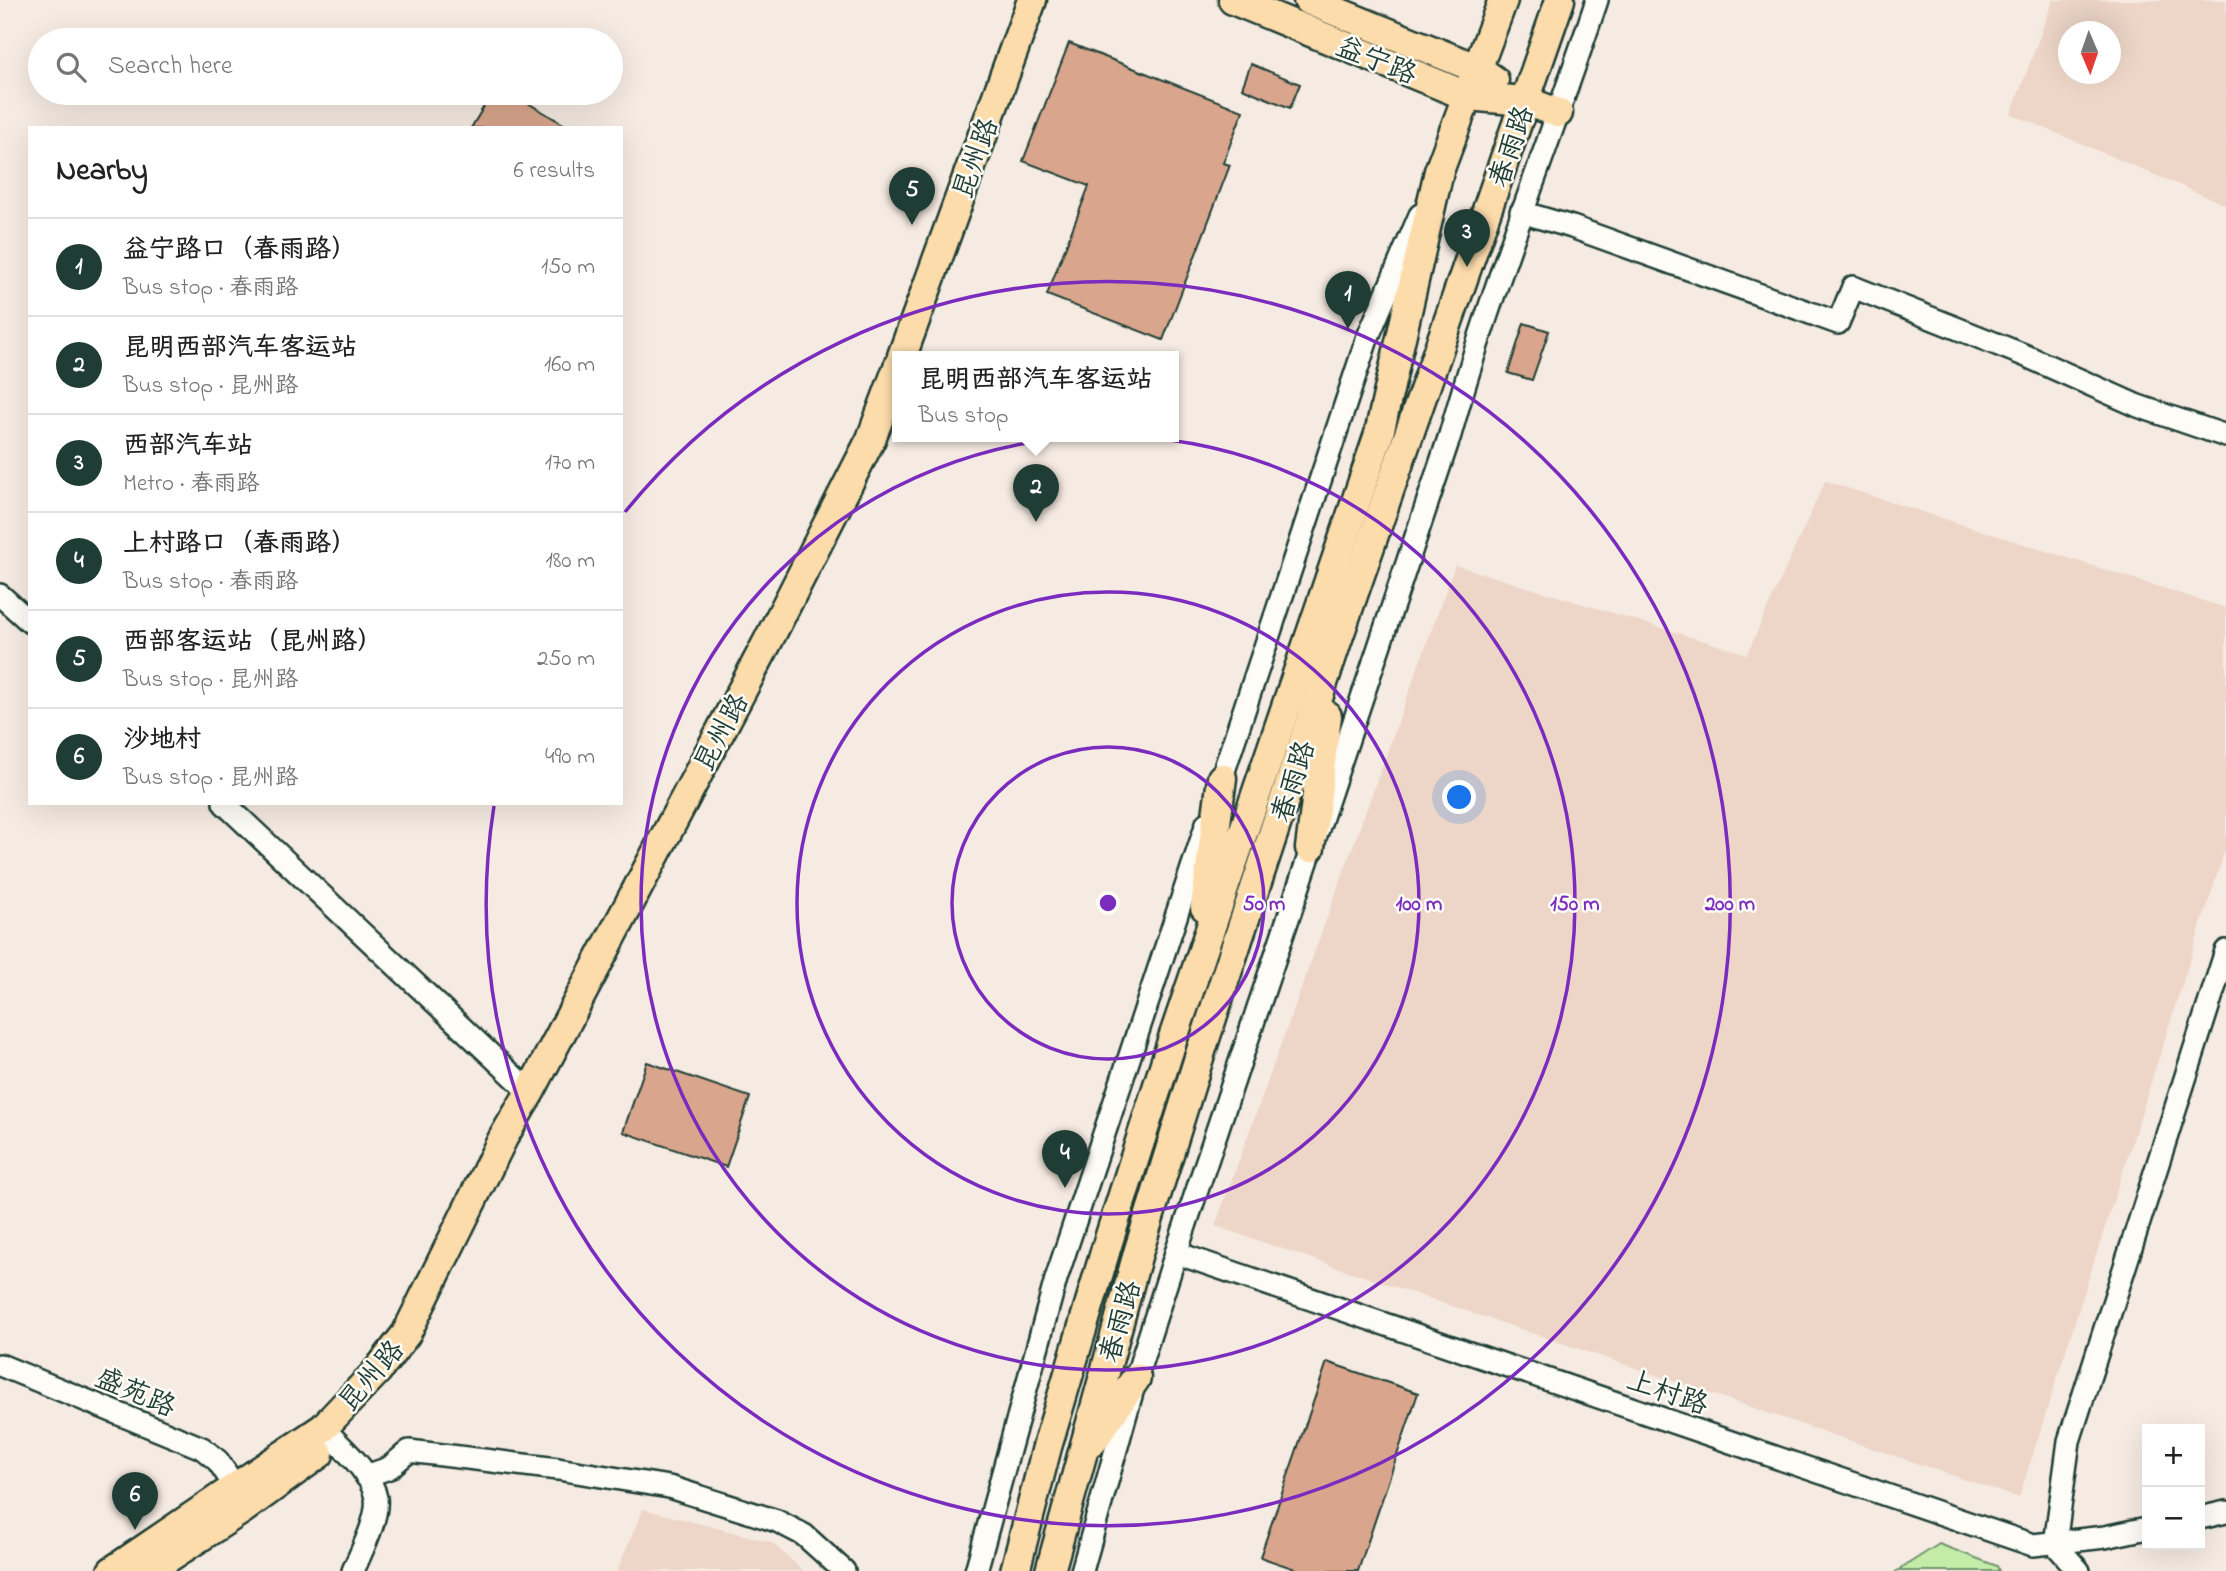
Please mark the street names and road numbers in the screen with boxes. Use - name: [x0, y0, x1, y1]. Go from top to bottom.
- street label: 益宁路: [1329, 28, 1422, 97]
- street label: 春雨路: [1480, 101, 1546, 194]
- street label: 昆州路: [944, 113, 1011, 206]
- street label: 昆州路: [685, 687, 761, 780]
- street label: 春雨路: [1263, 736, 1328, 828]
- street label: 春雨路: [1091, 1276, 1154, 1368]
- street label: 昆州路: [330, 1332, 416, 1422]
- street label: 盛苑路: [88, 1359, 181, 1430]
- street label: 上村路: [1620, 1361, 1713, 1427]

